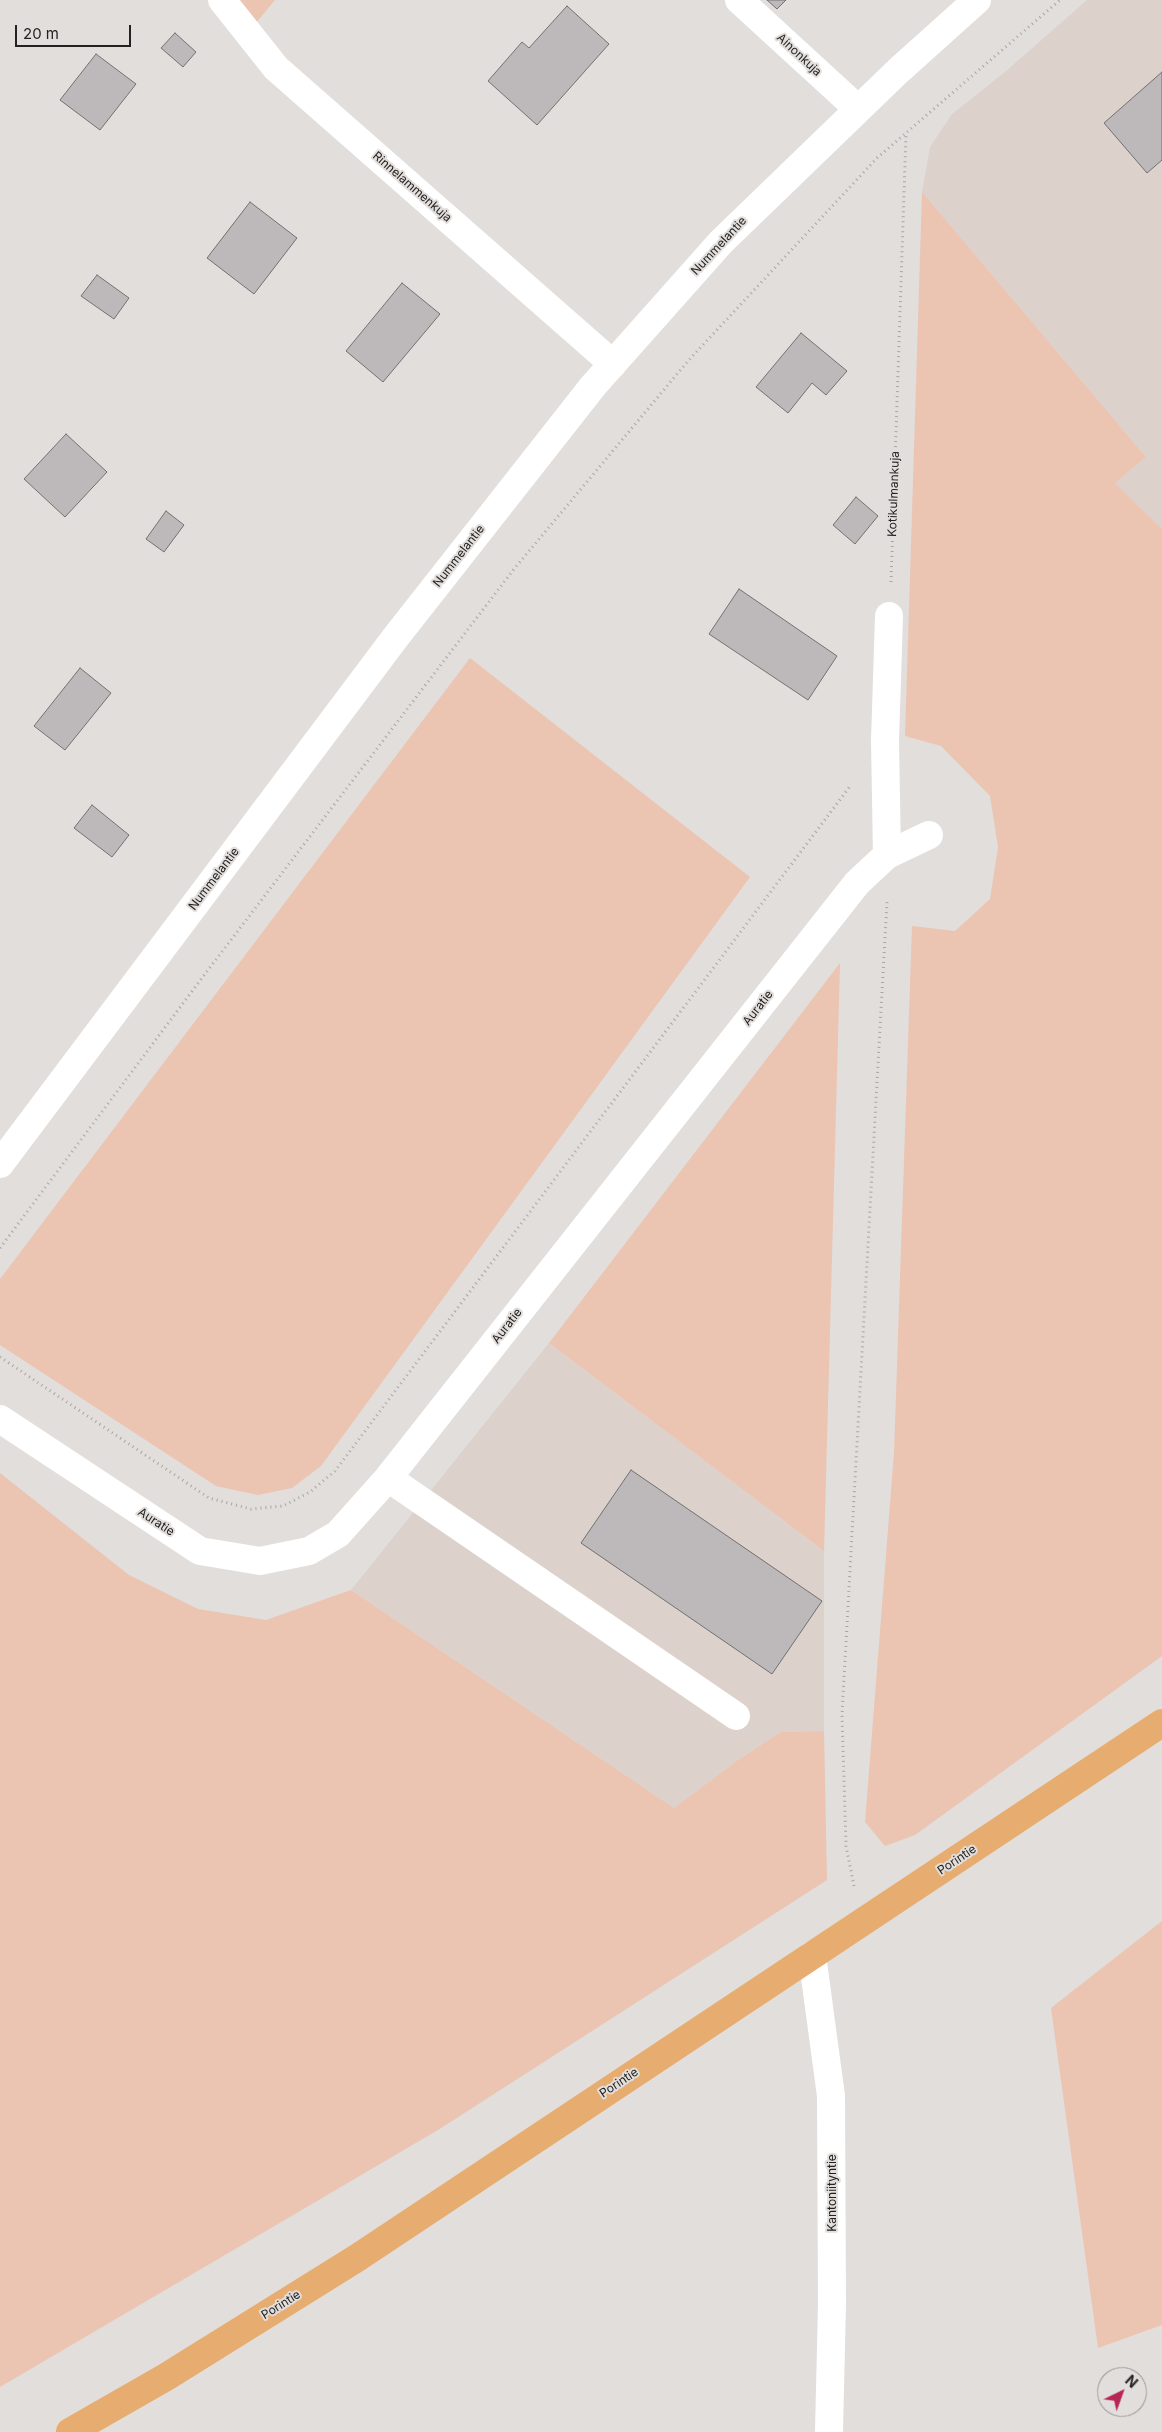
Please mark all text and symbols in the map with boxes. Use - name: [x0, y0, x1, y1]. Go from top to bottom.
- scale bar: [18, 15, 134, 47]
- text: 20 m: [23, 24, 59, 43]
- street label: Ainonkuja: [774, 31, 824, 79]
- street label: Rinnelammenkuja: [370, 149, 454, 225]
- street label: Nummelantie: [688, 214, 750, 278]
- street label: Kotikulmankuja: [885, 451, 903, 537]
- street label: Nummelantie: [430, 522, 488, 590]
- street label: Nummelantie: [186, 845, 242, 913]
- street label: Auratie: [740, 988, 776, 1028]
- street label: Auratie: [489, 1306, 525, 1346]
- street label: Auratie: [135, 1505, 177, 1539]
- street label: Porintie: [935, 1842, 979, 1878]
- street label: Porintie: [597, 2065, 641, 2101]
- street label: Kantoniityntie: [825, 2154, 839, 2232]
- street label: Porintie: [259, 2287, 303, 2323]
- north arrow: [1097, 2367, 1147, 2417]
- text: N: [1122, 2371, 1141, 2391]

